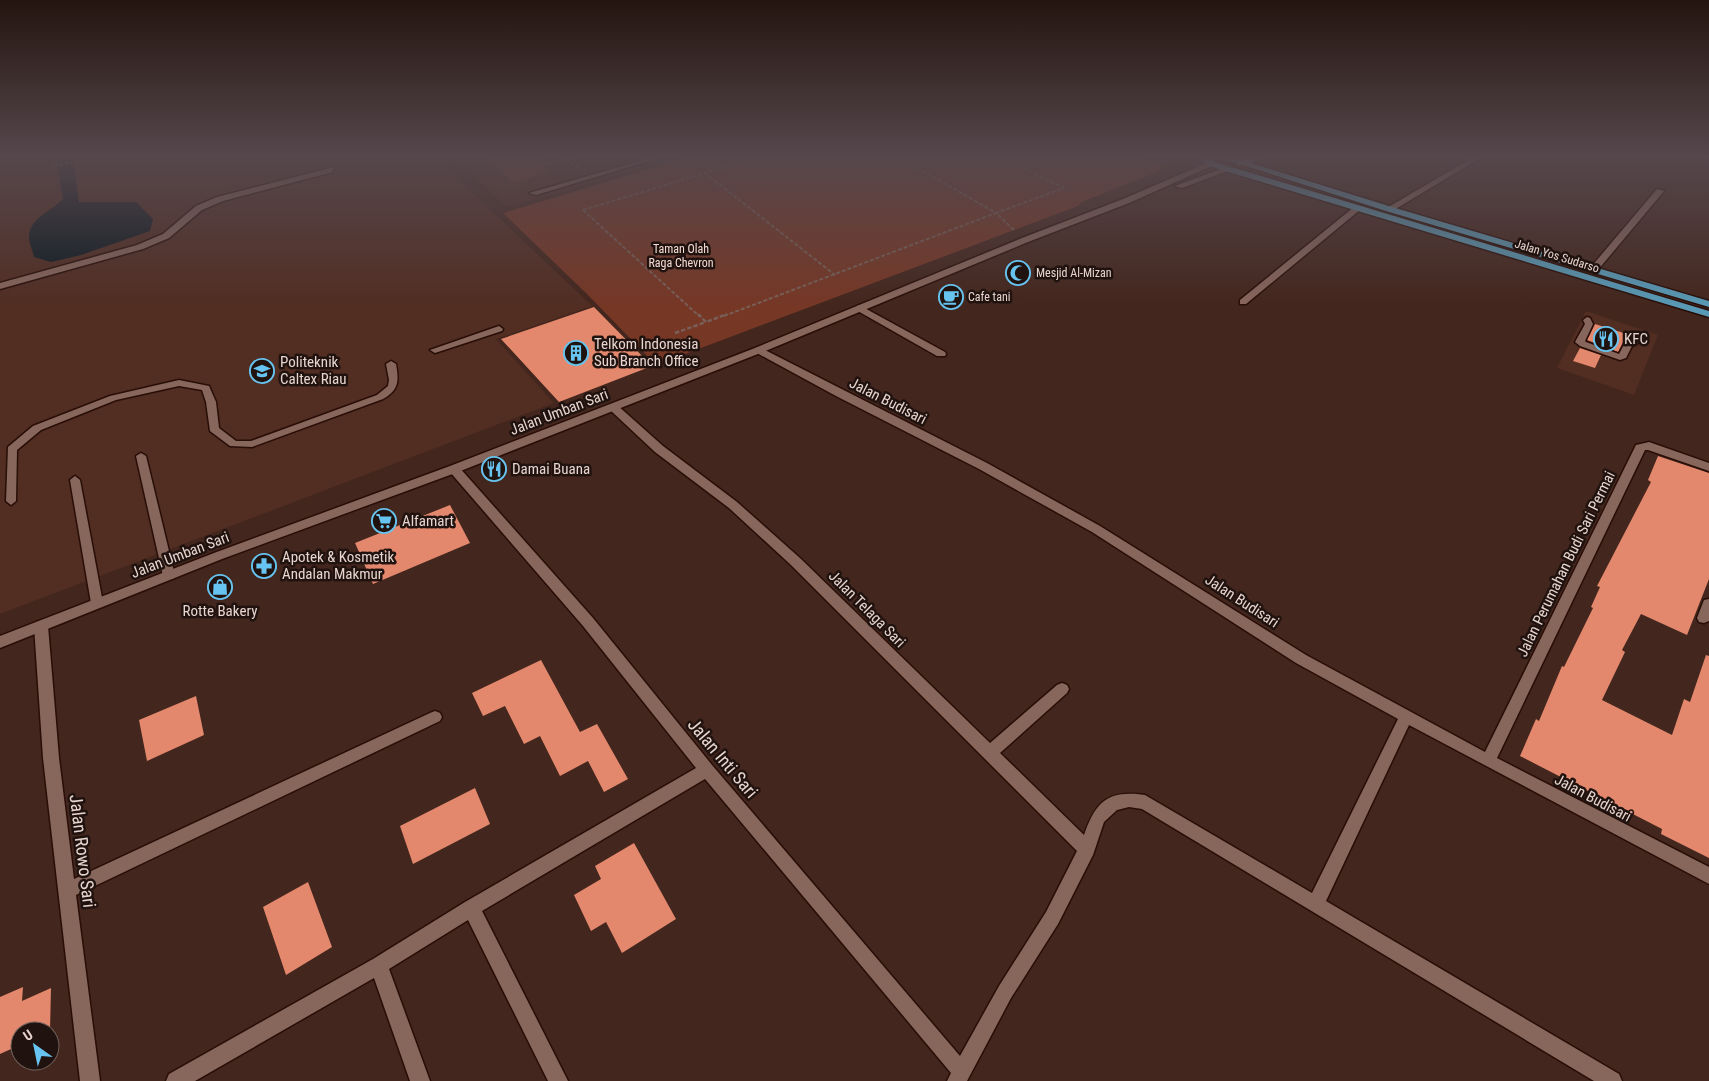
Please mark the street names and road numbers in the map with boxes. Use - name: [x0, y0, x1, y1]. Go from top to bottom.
- street label: Jalan Yos Sudarso: [1513, 236, 1601, 276]
- street label: Jalan Budisari: [846, 374, 930, 428]
- street label: Jalan Umban Sari: [507, 385, 611, 439]
- street label: Jalan Perumahan Budi Sari Permai: [1513, 468, 1619, 660]
- street label: Jalan Umban Sari: [128, 528, 232, 582]
- street label: Jalan Telaga Sari: [825, 567, 909, 651]
- street label: Jalan Budisari: [1202, 571, 1282, 631]
- street label: Jalan Inti Sari: [684, 714, 762, 802]
- street label: Jalan Budisari: [1552, 770, 1634, 826]
- street label: Jalan Rowo Sari: [66, 793, 100, 909]

